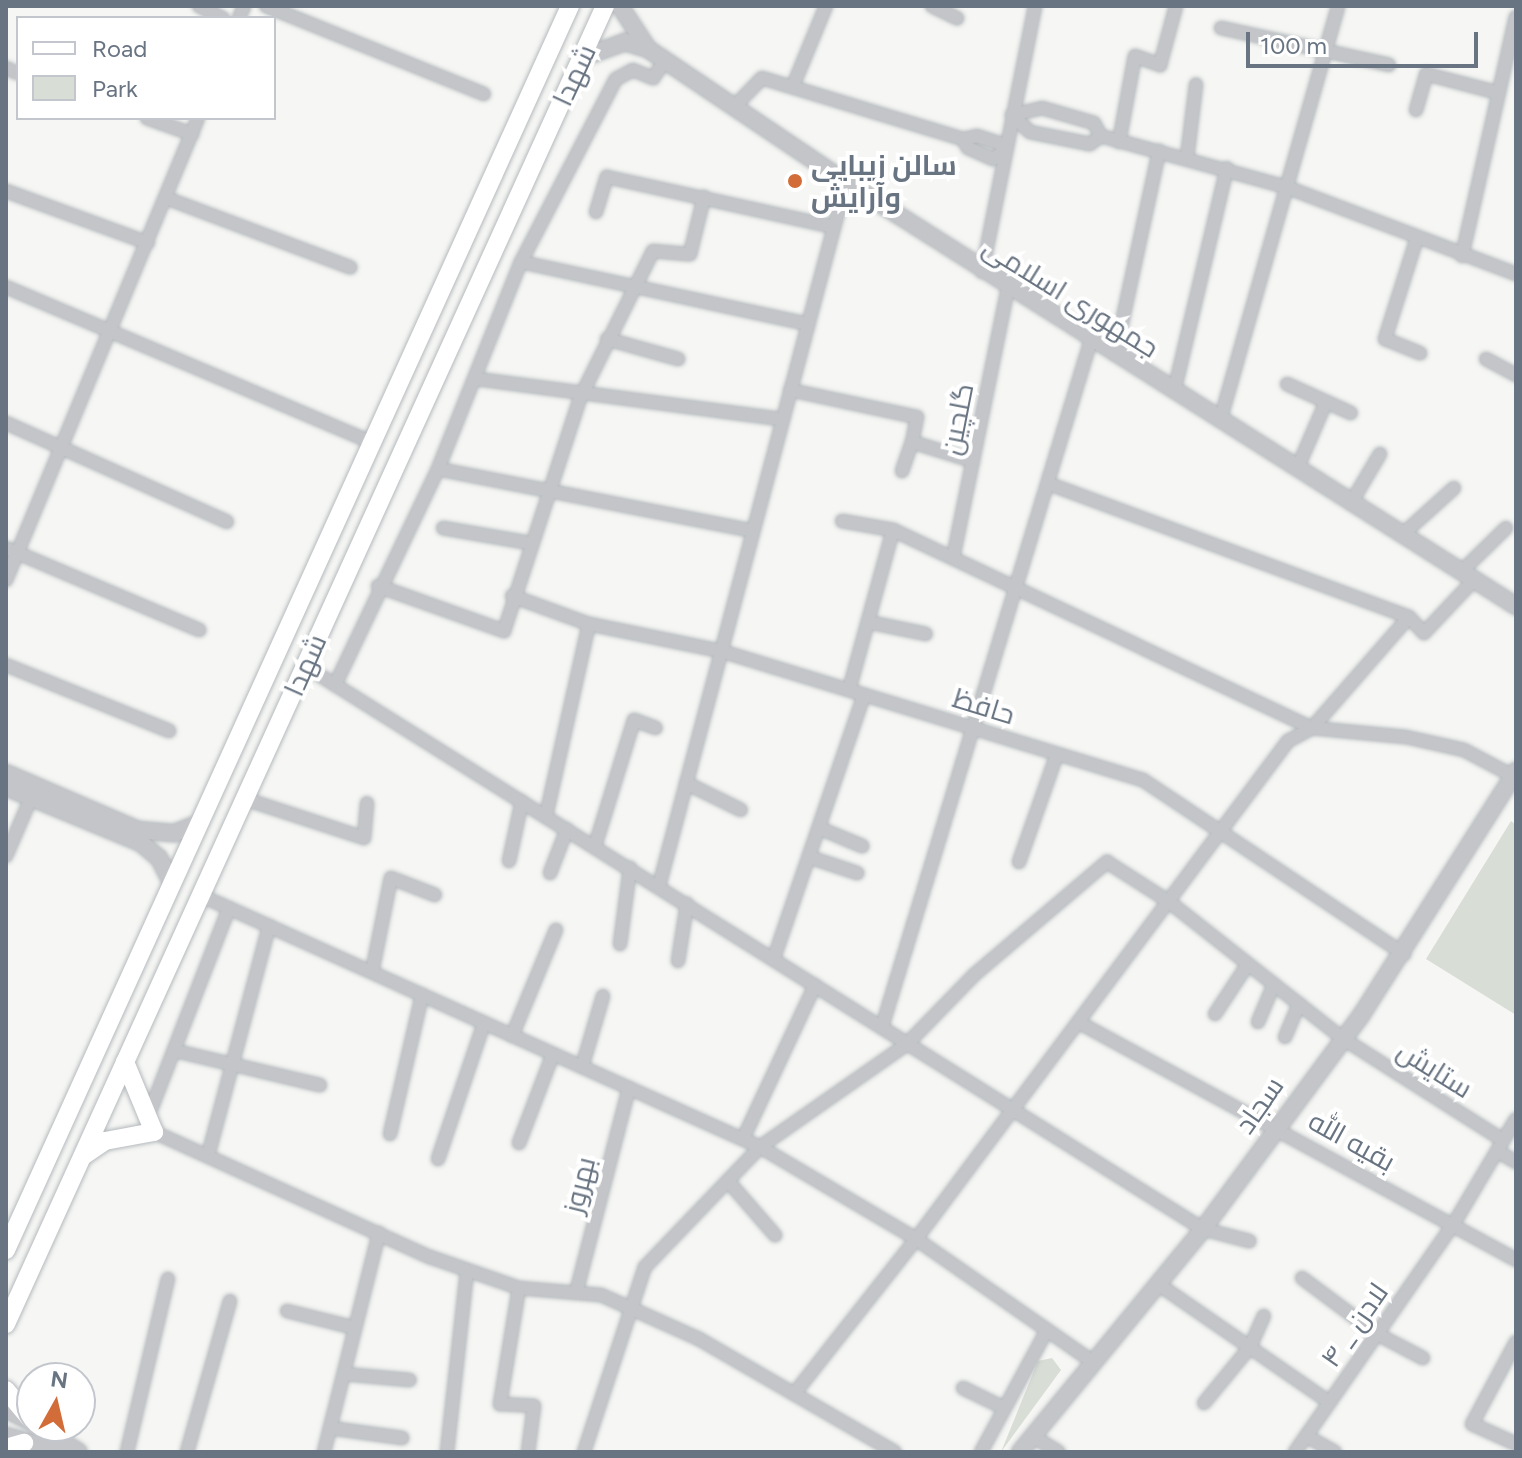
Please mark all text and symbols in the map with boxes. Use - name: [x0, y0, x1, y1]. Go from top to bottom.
- legend: [16, 16, 276, 120]
- scale bar: [1250, 16, 1482, 66]
- text: 100 m: [1260, 31, 1327, 60]
- text: Road: [92, 34, 147, 63]
- street label: شهدا: [545, 39, 603, 111]
- text: Park: [92, 74, 138, 103]
- place label: سالن زیبایی وآرایش: [811, 148, 957, 214]
- marker: سالن زیبایی وآرایش: [786, 172, 804, 190]
- street label: جمهوری اسلامی: [977, 230, 1165, 364]
- street label: گلچین: [934, 380, 980, 458]
- street label: شهدا: [277, 629, 333, 701]
- street label: حافظ: [949, 681, 1019, 731]
- street label: ستایش: [1391, 1033, 1479, 1105]
- street label: سجاد: [1228, 1070, 1290, 1140]
- street label: بقیه الله: [1303, 1104, 1401, 1178]
- street label: بهروز: [556, 1153, 602, 1217]
- street label: لادن _ ۴: [1313, 1276, 1395, 1374]
- north arrow: [16, 1362, 96, 1442]
- text: N: [49, 1365, 69, 1394]

